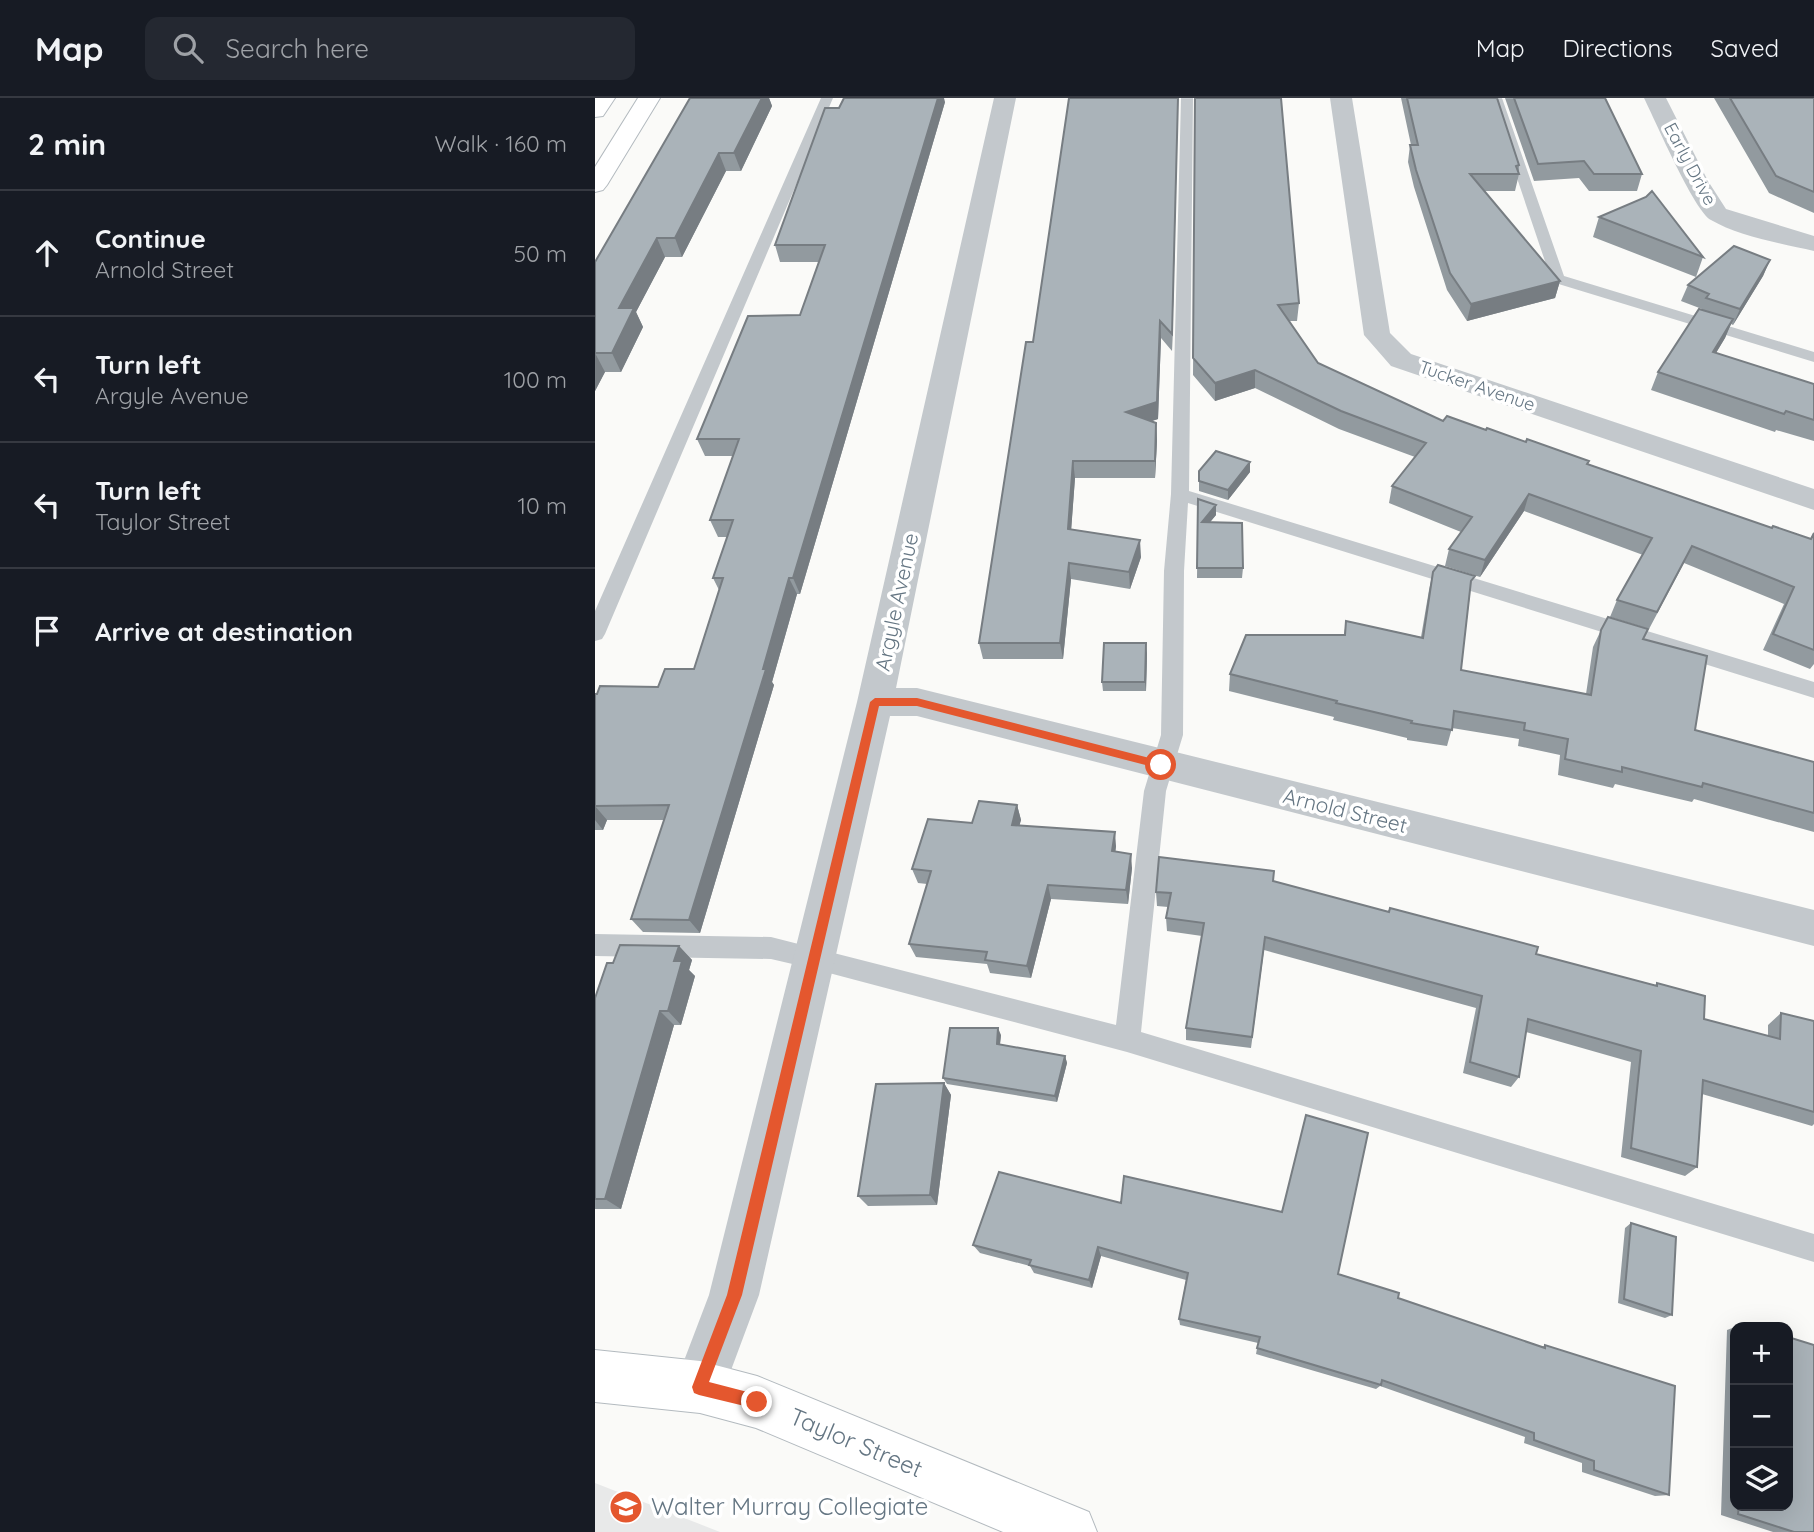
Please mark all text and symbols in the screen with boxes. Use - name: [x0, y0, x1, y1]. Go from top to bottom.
- search box: [145, 17, 635, 80]
- text: Map: [35, 28, 103, 69]
- icon: search: [169, 29, 207, 67]
- text: Search here: [225, 32, 369, 65]
- text: Map: [1476, 33, 1525, 63]
- text: Directions: [1563, 33, 1673, 63]
- text: Saved: [1711, 33, 1779, 63]
- street label: Early Drive: [1659, 118, 1722, 209]
- text: 2 min: [28, 125, 106, 163]
- text: Walk · 160 m: [435, 129, 567, 158]
- text: Continue: [95, 222, 206, 255]
- icon: ahead: [28, 234, 66, 272]
- text: 50 m: [514, 239, 567, 268]
- text: Arnold Street: [95, 255, 234, 284]
- text: Turn left: [95, 348, 202, 381]
- street label: Tucker Avenue: [1416, 355, 1538, 416]
- icon: left: [28, 360, 66, 398]
- text: 100 m: [504, 365, 567, 394]
- text: Argyle Avenue: [95, 381, 249, 410]
- text: Turn left: [95, 474, 202, 507]
- icon: left: [28, 486, 66, 524]
- text: 10 m: [518, 491, 567, 520]
- text: Taylor Street: [95, 507, 231, 536]
- street label: Argyle Avenue: [869, 530, 923, 673]
- icon: arrive: [28, 612, 66, 650]
- text: Arrive at destination: [95, 615, 353, 648]
- route start: [1145, 749, 1176, 780]
- street label: Arnold Street: [1280, 782, 1410, 838]
- map controls: [1730, 1322, 1793, 1511]
- button: +: [1730, 1322, 1793, 1385]
- button: −: [1730, 1385, 1793, 1448]
- route end: [741, 1386, 772, 1417]
- street label: Taylor Street: [785, 1401, 927, 1484]
- button: layers: [1730, 1448, 1793, 1511]
- school or university icon: Walter Murray Collegiate: [607, 1488, 645, 1526]
- place label: Walter Murray Collegiate: [651, 1491, 928, 1521]

